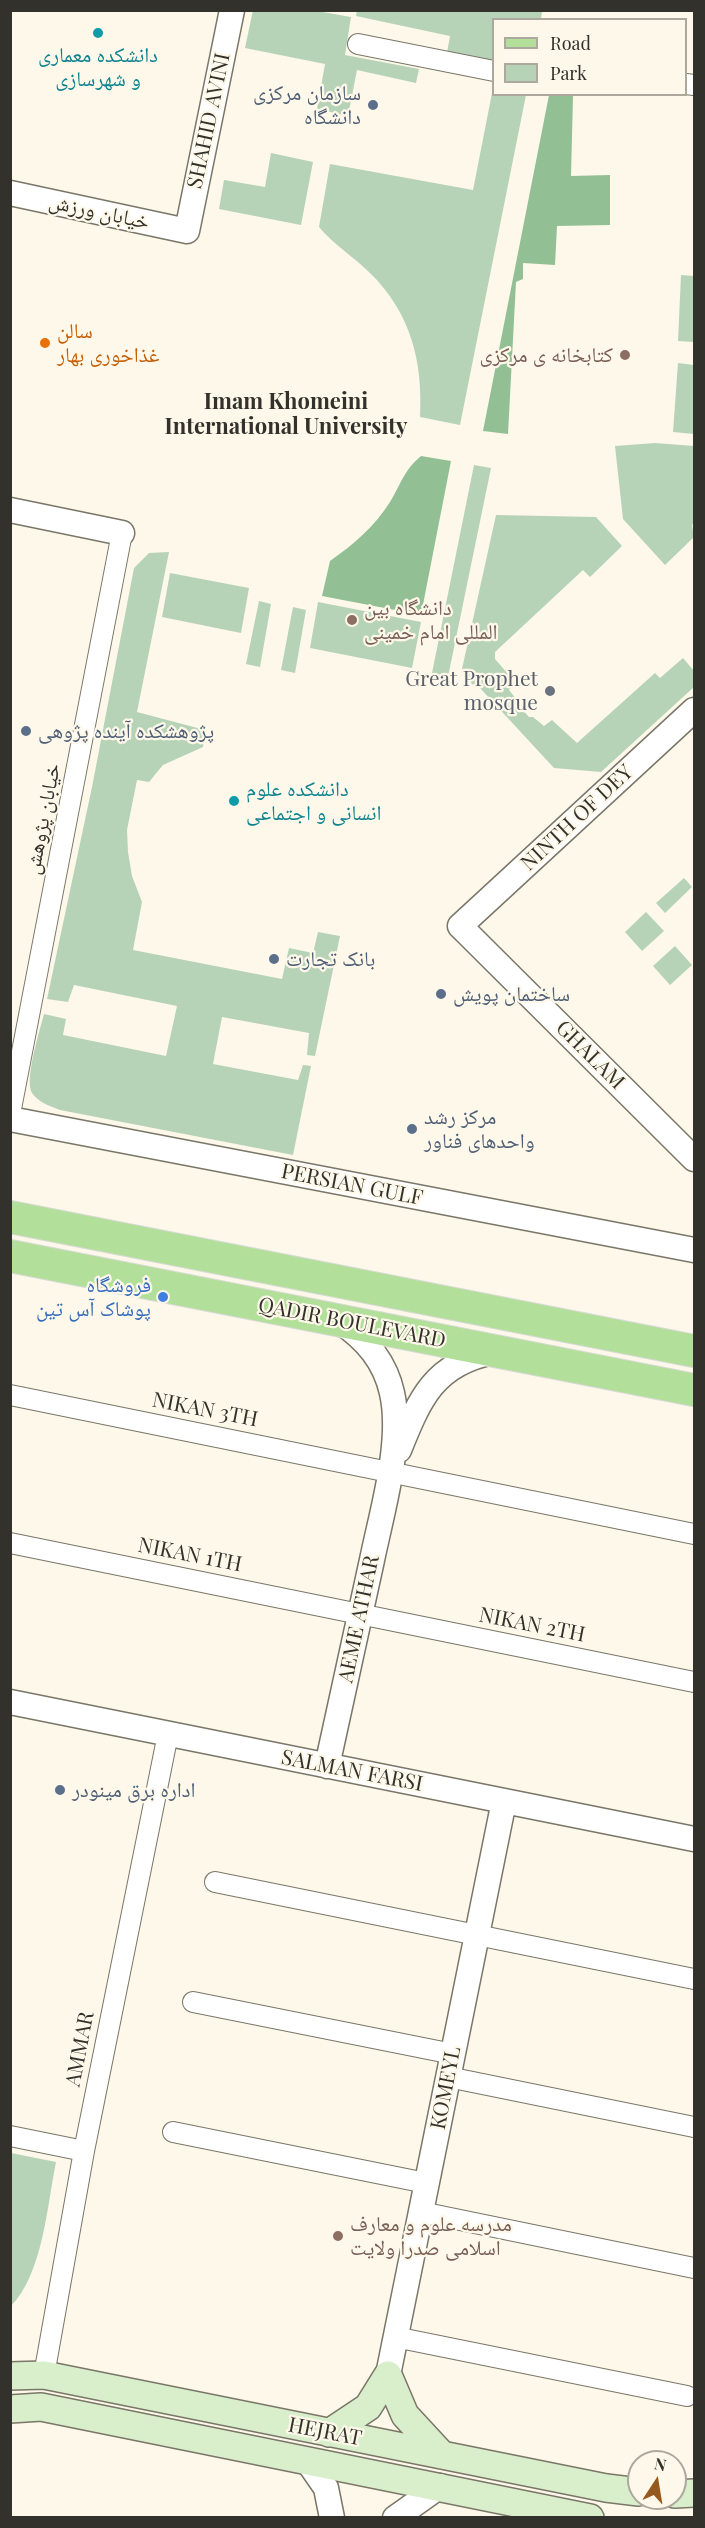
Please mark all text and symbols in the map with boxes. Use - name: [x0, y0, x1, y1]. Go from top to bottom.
- legend: [492, 18, 687, 96]
- marker: دانشکده معماری و شهرسازی: [91, 26, 105, 40]
- text: Road: [550, 31, 591, 55]
- place label: دانشکده معماری و شهرسازی: [38, 42, 158, 92]
- street label: SHAHID AVINI: [182, 51, 236, 191]
- text: Park: [550, 61, 587, 85]
- place label: سازمان مرکزی دانشگاه: [253, 80, 361, 130]
- marker: سازمان مرکزی دانشگاه: [366, 98, 380, 112]
- street label: خیابان ورزش: [46, 189, 152, 235]
- place label: سالن غذاخوری بهار: [57, 318, 159, 368]
- marker: سالن غذاخوری بهار: [38, 336, 52, 350]
- place label: کتابخانه ی مرکزی: [479, 342, 613, 368]
- marker: کتابخانه ی مرکزی: [618, 348, 632, 362]
- district label: Imam Khomeini International University: [164, 389, 408, 440]
- place label: دانشگاه بین المللی امام خمینی: [364, 595, 498, 645]
- marker: دانشگاه بین المللی امام خمینی: [345, 613, 359, 627]
- place label: Great Prophet mosque: [405, 666, 538, 716]
- marker: Great Prophet mosque: [543, 684, 557, 698]
- place label: پژوهشکده آینده پژوهی: [38, 718, 214, 744]
- marker: پژوهشکده آینده پژوهی: [19, 724, 33, 738]
- street label: NINTH OF DEY: [516, 760, 638, 876]
- street label: خیابان پژوهش: [20, 761, 66, 877]
- place label: دانشکده علوم انسانی و اجتماعی: [246, 776, 381, 826]
- marker: دانشکده علوم انسانی و اجتماعی: [227, 794, 241, 808]
- place label: بانک تجارت: [286, 946, 375, 972]
- marker: بانک تجارت: [267, 952, 281, 966]
- place label: ساختمان پویش: [453, 981, 570, 1007]
- marker: ساختمان پویش: [434, 987, 448, 1001]
- street label: GHALAM: [550, 1015, 630, 1095]
- place label: مرکز رشد واحدهای فناور: [424, 1104, 535, 1154]
- marker: مرکز رشد واحدهای فناور: [405, 1122, 419, 1136]
- street label: PERSIAN GULF: [279, 1159, 425, 1211]
- place label: فروشگاه پوشاک آس تین: [36, 1272, 151, 1322]
- marker: فروشگاه پوشاک آس تین: [156, 1290, 170, 1304]
- street label: QADIR BOULEVARD: [256, 1292, 448, 1354]
- street label: NIKAN 3TH: [150, 1387, 260, 1433]
- street label: NIKAN 1TH: [136, 1533, 244, 1577]
- street label: AEME ATHAR: [333, 1553, 385, 1685]
- street label: NIKAN 2TH: [477, 1602, 587, 1648]
- street label: SALMAN FARSI: [279, 1745, 425, 1797]
- place label: اداره برق مینودر: [72, 1777, 196, 1803]
- marker: اداره برق مینودر: [53, 1783, 67, 1797]
- street label: AMMAR: [60, 2009, 100, 2089]
- street label: KOMEYL: [426, 2044, 466, 2132]
- place label: مدرسه علوم و معارف اسلامی صدرا ولایت: [350, 2211, 512, 2261]
- marker: مدرسه علوم و معارف اسلامی صدرا ولایت: [331, 2229, 345, 2243]
- street label: HEJRAT: [286, 2413, 364, 2451]
- north arrow: [627, 2450, 687, 2510]
- text: N: [653, 2452, 668, 2475]

